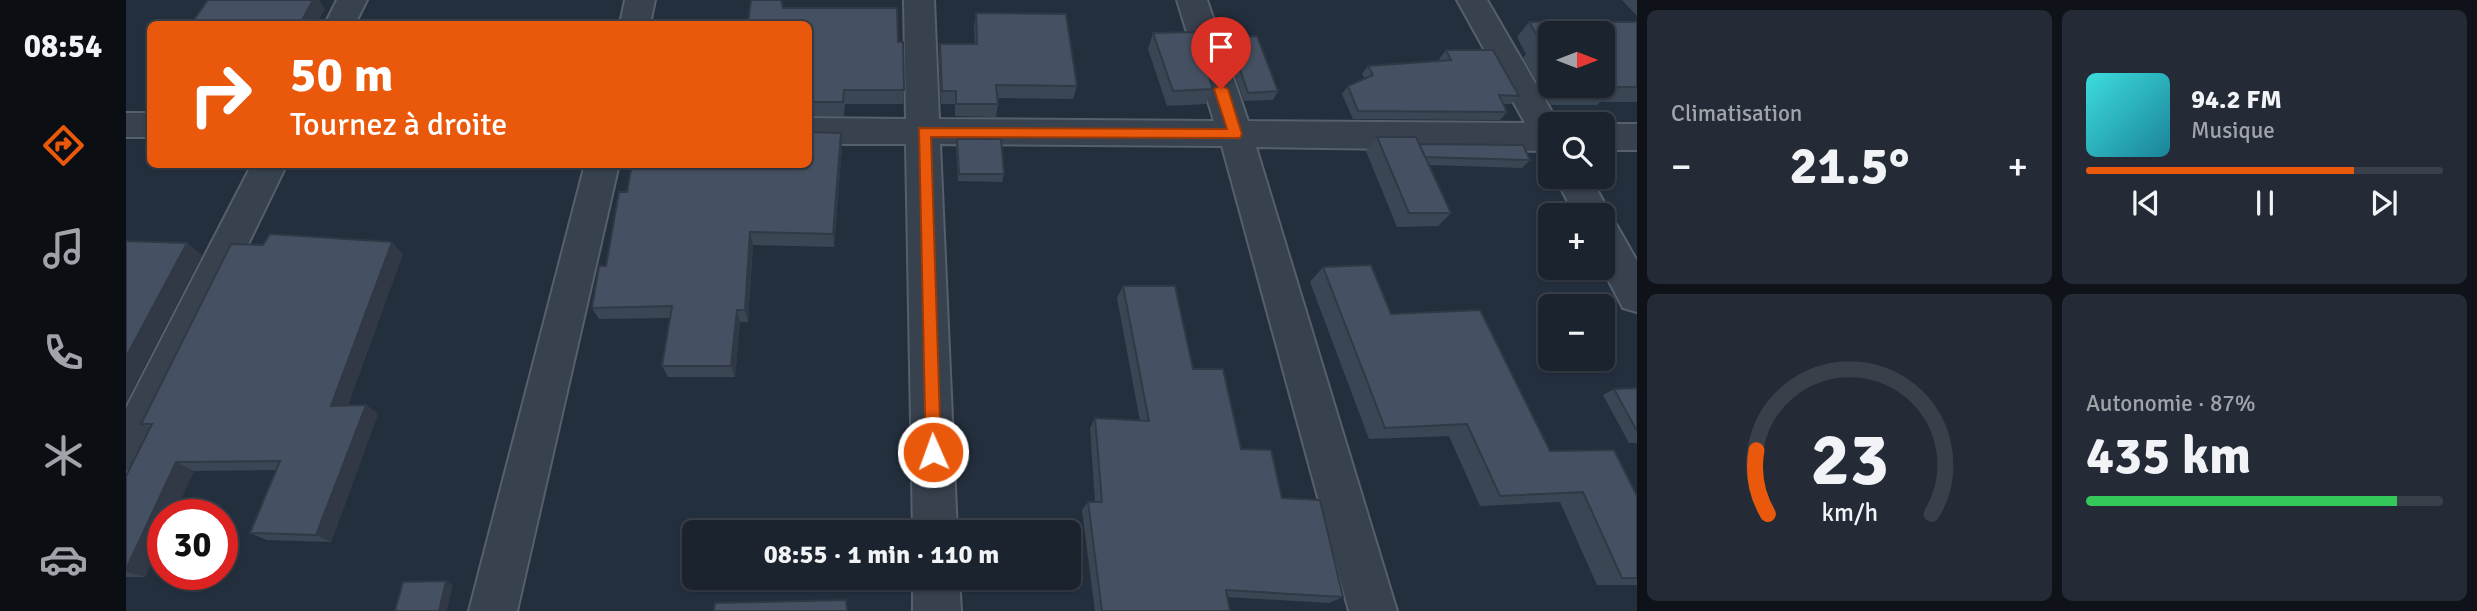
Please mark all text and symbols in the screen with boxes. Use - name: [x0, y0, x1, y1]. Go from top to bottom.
- pin: [1191, 17, 1251, 89]
- north arrow: [1538, 21, 1615, 98]
- map controls: [1538, 21, 1615, 371]
- text: 08:54: [24, 27, 102, 66]
- icon: arrive: [1202, 28, 1240, 66]
- text: 50 m: [290, 45, 393, 105]
- icon: right: [175, 49, 266, 140]
- text: 94.2 FM: [2191, 84, 2282, 116]
- text: Climatisation: [1671, 99, 1802, 128]
- text: Tournez à droite: [290, 105, 507, 144]
- button: search: [1538, 112, 1615, 189]
- text: Musique: [2191, 116, 2275, 145]
- icon: directions: [39, 121, 88, 170]
- text: 21.5°: [1790, 134, 1909, 198]
- text: −: [1671, 143, 1692, 190]
- text: +: [2007, 143, 2028, 190]
- icon: previous: [2127, 184, 2165, 222]
- icon: pause: [2246, 184, 2284, 222]
- icon: next: [2365, 184, 2403, 222]
- button: +: [1538, 203, 1615, 280]
- icon: music: [39, 224, 88, 273]
- button: −: [1538, 294, 1615, 371]
- icon: phone: [39, 328, 88, 377]
- text: Autonomie · 87%: [2086, 389, 2256, 418]
- position arrow: [896, 415, 970, 489]
- text: 23: [1810, 416, 1889, 505]
- text: 435 km: [2086, 424, 2251, 488]
- icon: climate: [39, 431, 88, 480]
- text: km/h: [1821, 496, 1878, 527]
- speed limit sign: 30: [147, 499, 238, 590]
- icon: car: [39, 535, 88, 584]
- text: 08:55 · 1 min · 110 m: [764, 539, 999, 571]

